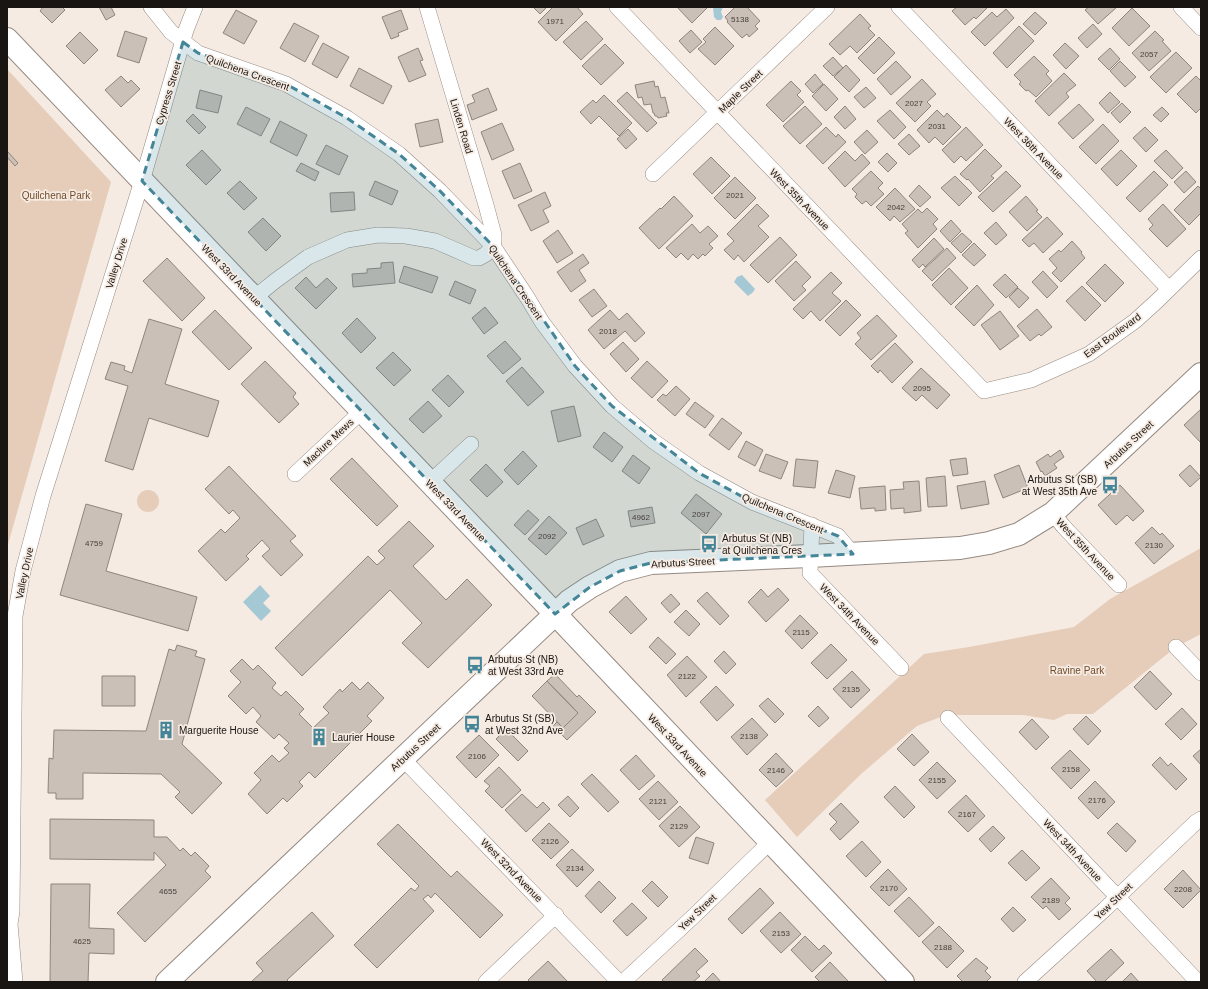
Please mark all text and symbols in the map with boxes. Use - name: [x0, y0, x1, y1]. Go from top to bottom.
- house number: 5138: [731, 15, 749, 24]
- house number: 1971: [546, 17, 564, 26]
- house number: 2057: [1140, 50, 1158, 59]
- street label: Quilchena Crescent: [205, 52, 291, 93]
- street label: Cypress Street: [154, 60, 183, 126]
- street label: Maple Street: [716, 68, 765, 115]
- street label: Linden Road: [448, 97, 475, 155]
- house number: 2027: [905, 99, 923, 108]
- street label: West 36th Avenue: [1002, 115, 1066, 182]
- house number: 2031: [928, 122, 946, 131]
- street label: West 35th Avenue: [768, 166, 832, 233]
- park label: Quilchena Park: [22, 190, 91, 201]
- house number: 2021: [726, 191, 744, 200]
- house number: 2042: [887, 203, 905, 212]
- street label: Valley Drive: [104, 236, 130, 290]
- street label: West 33rd Avenue: [199, 242, 264, 309]
- street label: Quilchena Crescent: [486, 243, 545, 322]
- street label: East Boulevard: [1082, 311, 1143, 360]
- house number: 2018: [599, 327, 617, 336]
- house number: 2095: [913, 384, 931, 393]
- street label: Maclure Mews: [301, 416, 356, 468]
- street label: Arbutus Street: [1101, 418, 1156, 470]
- place label: Arbutus St (SB) at West 35th Ave: [1022, 474, 1097, 497]
- bus stop icon: Arbutus St (SB) at West 35th Ave: [1100, 475, 1120, 495]
- street label: West 33rd Avenue: [423, 477, 488, 544]
- street label: Quilchena Crescent: [740, 491, 826, 536]
- house number: 2097: [692, 510, 710, 519]
- house number: 4962: [632, 513, 650, 522]
- street label: West 35th Avenue: [1054, 516, 1118, 583]
- house number: 2092: [538, 532, 556, 541]
- place label: Arbutus St (NB) at Quilchena Cres: [722, 533, 802, 556]
- bus stop icon: Arbutus St (NB) at Quilchena Cres: [699, 534, 719, 554]
- house number: 4759: [85, 539, 103, 548]
- house number: 2130: [1145, 541, 1163, 550]
- street label: Valley Drive: [14, 546, 35, 600]
- street label: Arbutus Street: [651, 555, 715, 570]
- street label: West 34th Avenue: [818, 581, 882, 648]
- house number: 2115: [792, 628, 810, 637]
- place label: Arbutus St (NB) at West 33rd Ave: [488, 654, 564, 677]
- bus stop icon: Arbutus St (NB) at West 33rd Ave: [465, 655, 485, 675]
- park label: Ravine Park: [1050, 665, 1105, 676]
- house number: 2122: [678, 672, 696, 681]
- house number: 2135: [842, 685, 860, 694]
- street label: West 33rd Avenue: [646, 712, 710, 779]
- place label: Arbutus St (SB) at West 32nd Ave: [485, 713, 563, 736]
- bus stop icon: Arbutus St (SB) at West 32nd Ave: [462, 714, 482, 734]
- building icon: Marguerite House: [156, 720, 176, 740]
- street label: Arbutus Street: [388, 721, 443, 773]
- place label: Marguerite House: [179, 725, 259, 736]
- building icon: Laurier House: [309, 727, 329, 747]
- place label: Laurier House: [332, 732, 395, 743]
- house number: 2138: [740, 732, 758, 741]
- house number: 2106: [468, 752, 486, 761]
- house number: 2158: [1062, 765, 1080, 774]
- house number: 2146: [767, 766, 785, 775]
- house number: 2155: [928, 776, 946, 785]
- house number: 2176: [1088, 796, 1106, 805]
- house number: 2121: [649, 797, 667, 806]
- house number: 2167: [958, 810, 976, 819]
- street label: West 34th Avenue: [1041, 817, 1105, 884]
- house number: 2129: [670, 822, 688, 831]
- street label: West 32nd Avenue: [479, 836, 545, 905]
- house number: 2126: [541, 837, 559, 846]
- house number: 2134: [566, 864, 584, 873]
- street label: Yew Street: [1092, 881, 1135, 922]
- house number: 2170: [880, 884, 898, 893]
- house number: 2208: [1174, 885, 1192, 894]
- house number: 4655: [159, 887, 177, 896]
- street label: Yew Street: [676, 892, 719, 933]
- house number: 2189: [1042, 896, 1060, 905]
- house number: 2153: [772, 929, 790, 938]
- house number: 4625: [73, 937, 91, 946]
- house number: 2188: [934, 943, 952, 952]

